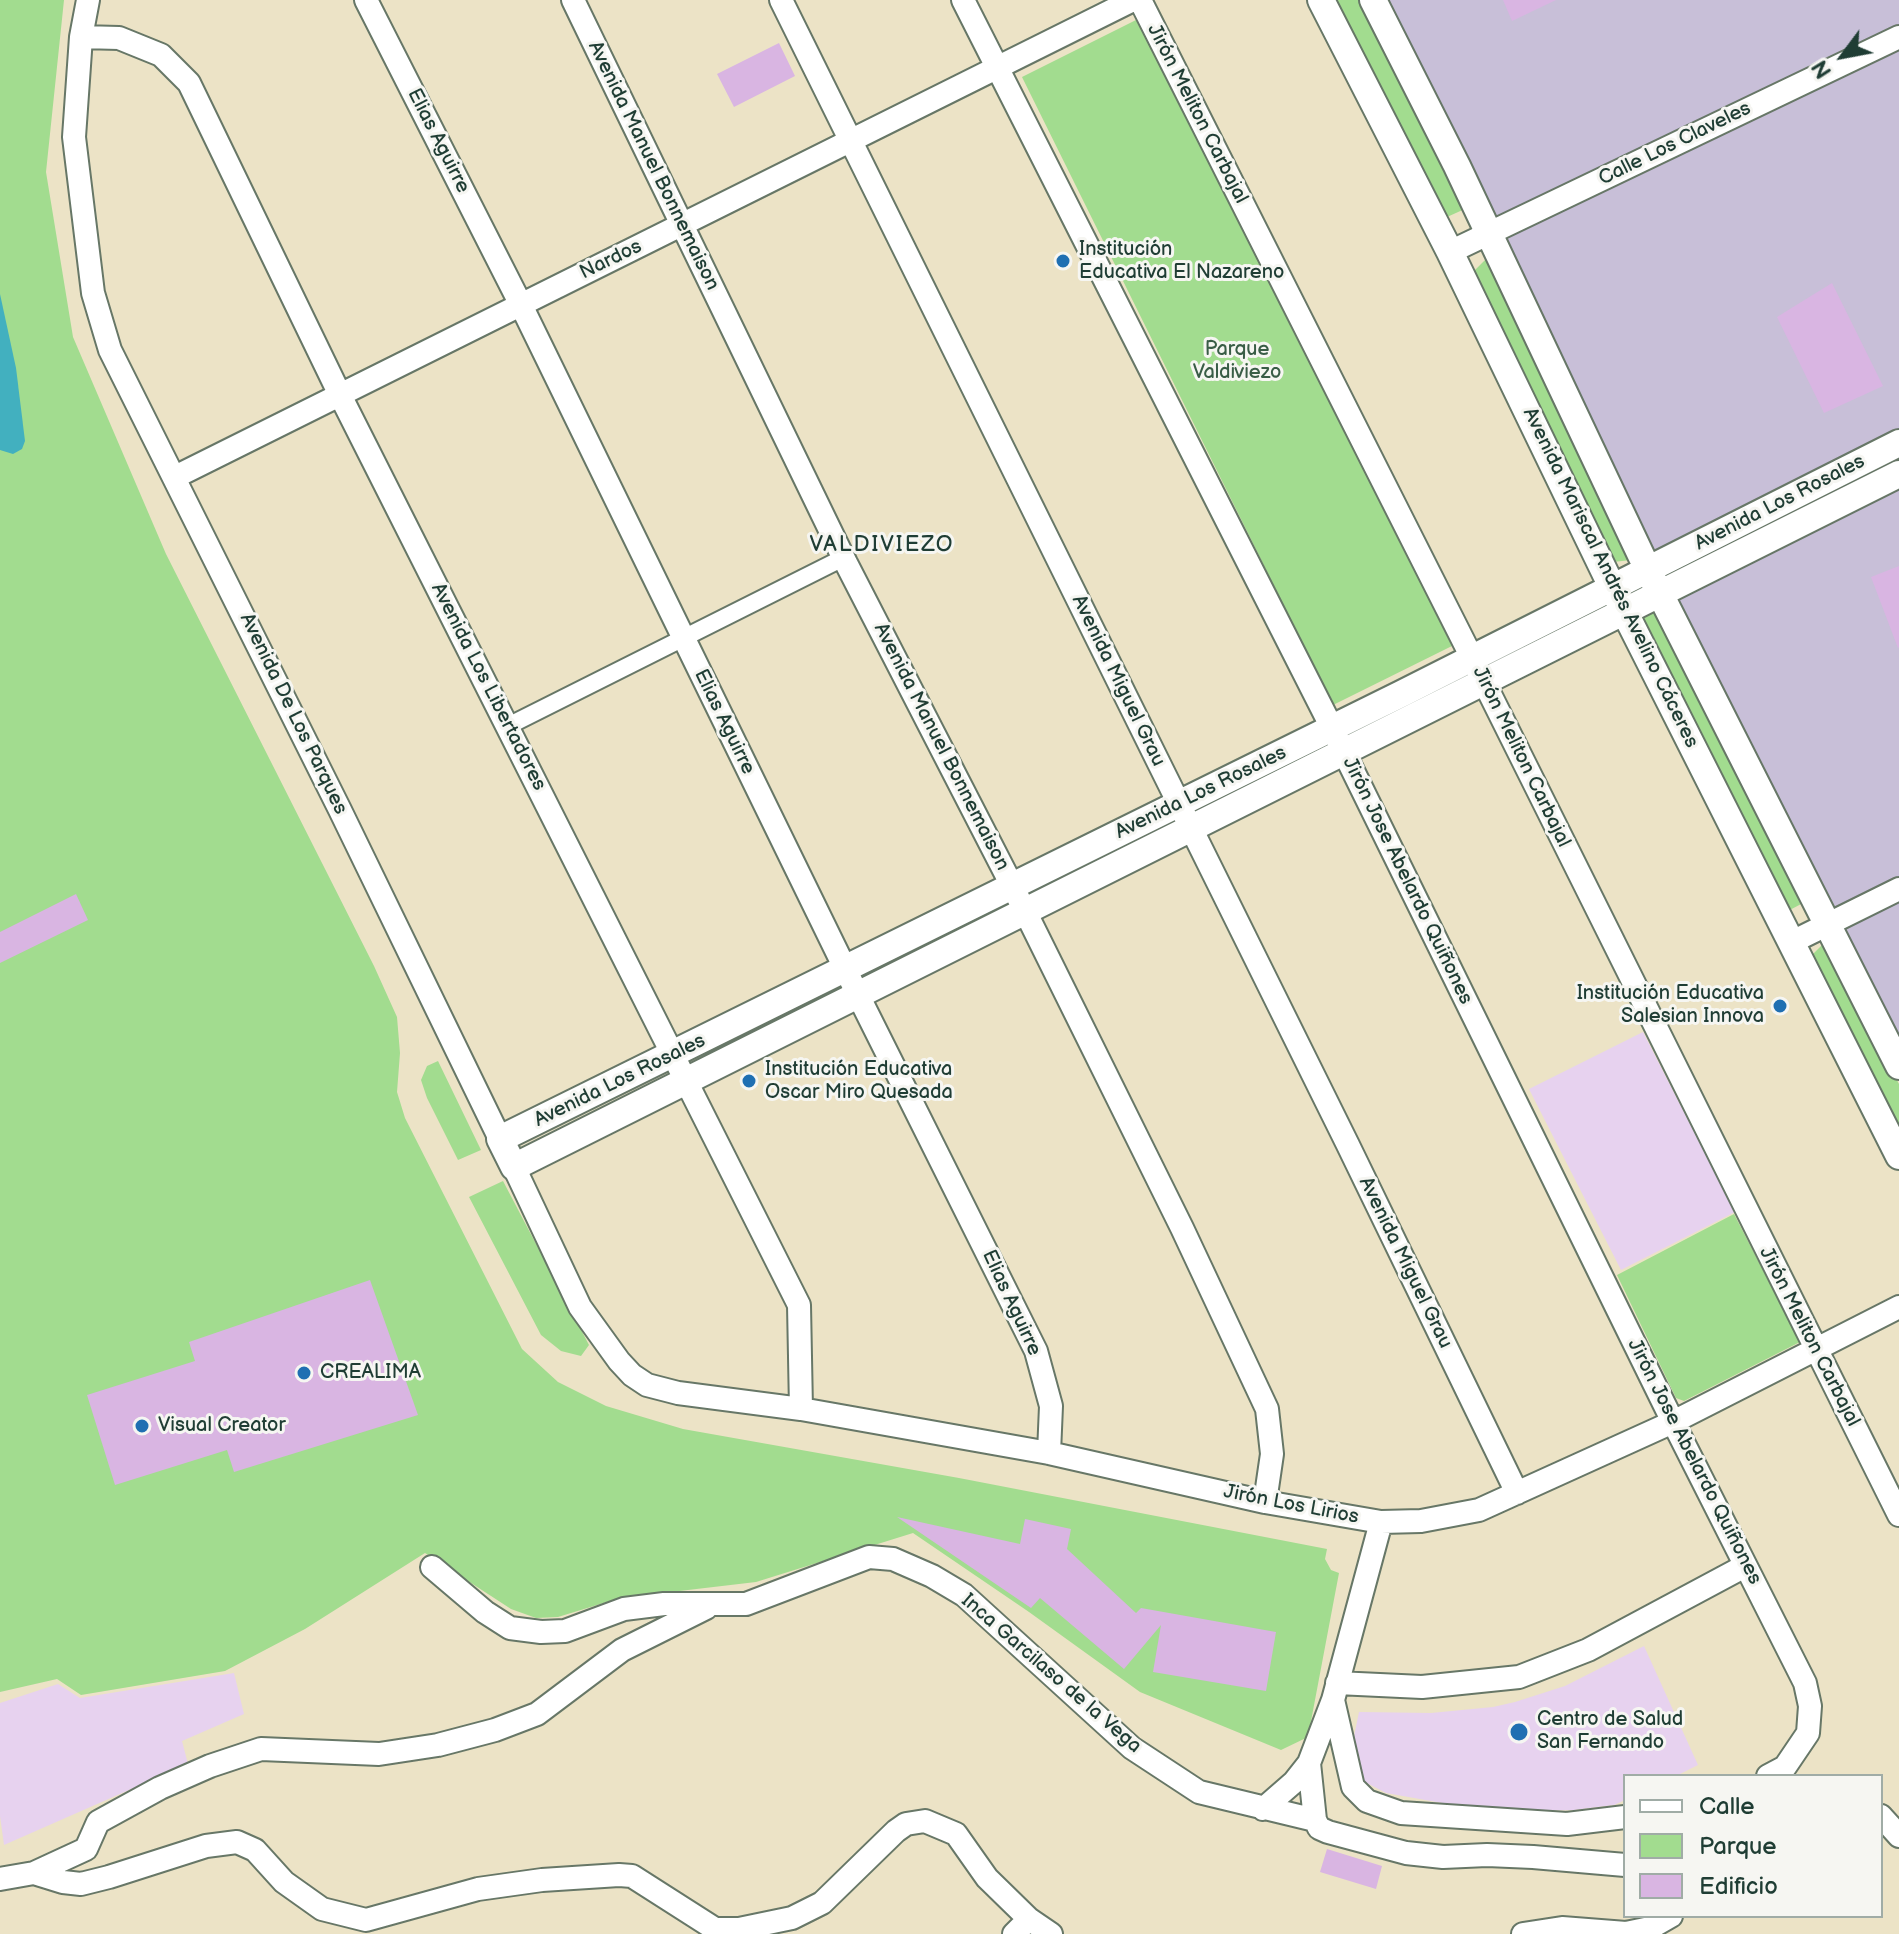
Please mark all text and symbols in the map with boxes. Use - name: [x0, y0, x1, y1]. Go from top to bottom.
- north arrow: [1803, 16, 1883, 96]
- street label: Jirón Meliton Carbajal: [1141, 20, 1253, 208]
- street label: Avenida Manuel Bonnemaison: [582, 37, 724, 295]
- text: N: [1806, 55, 1838, 83]
- street label: Elias Aguirre: [401, 85, 475, 197]
- street label: Calle Los Claveles: [1595, 97, 1755, 191]
- street label: Nardos: [576, 235, 646, 285]
- place label: Institución Educativa El Nazareno: [1079, 238, 1284, 285]
- marker: Institución Educativa El Nazareno: [1054, 252, 1072, 270]
- park label: Parque Valdiviezo: [1193, 338, 1281, 385]
- street label: Avenida Mariscal Andrés Avelino Cáceres: [1517, 404, 1703, 752]
- street label: Avenida Los Rosales: [1691, 450, 1869, 556]
- district label: VALDIVIEZO: [810, 532, 954, 558]
- street label: Avenida Los Libertadores: [425, 579, 551, 795]
- street label: Avenida Miguel Grau: [1066, 591, 1170, 771]
- street label: Avenida De Los Parques: [234, 610, 352, 818]
- street label: Avenida Manuel Bonnemaison: [868, 619, 1014, 875]
- street label: Jirón Meliton Carbajal: [1467, 663, 1575, 851]
- street label: Elias Aguirre: [688, 665, 760, 779]
- street label: Avenida Los Rosales: [1111, 741, 1291, 845]
- street label: Jirón Jose Abelardo Quiñones: [1337, 753, 1477, 1009]
- place label: Institución Educativa Salesian Innova: [1577, 982, 1764, 1029]
- marker: Institución Educativa Salesian Innova: [1771, 997, 1789, 1015]
- street label: Avenida Los Rosales: [530, 1029, 710, 1133]
- place label: Institución Educativa Oscar Miro Quesada: [765, 1058, 953, 1105]
- marker: Institución Educativa Oscar Miro Quesada: [740, 1072, 758, 1090]
- street label: Avenida Miguel Grau: [1353, 1173, 1457, 1353]
- street label: Jirón Meliton Carbajal: [1753, 1243, 1865, 1431]
- street label: Elias Aguirre: [976, 1246, 1046, 1360]
- street label: Jirón Jose Abelardo Quiñones: [1622, 1335, 1766, 1589]
- place label: CREALIMA: [320, 1361, 421, 1385]
- marker: CREALIMA: [295, 1364, 313, 1382]
- place label: Visual Creator: [158, 1414, 286, 1438]
- marker: Visual Creator: [133, 1417, 151, 1435]
- street label: Jirón Los Lirios: [1221, 1480, 1361, 1530]
- street label: Inca Garcilaso de la Vega: [956, 1589, 1146, 1759]
- place label: Centro de Salud San Fernando: [1537, 1708, 1683, 1755]
- marker: Centro de Salud San Fernando: [1508, 1721, 1530, 1743]
- legend: [1623, 1774, 1883, 1918]
- text: Calle: [1699, 1792, 1754, 1821]
- text: Parque: [1699, 1832, 1777, 1861]
- text: Edificio: [1699, 1872, 1778, 1901]

